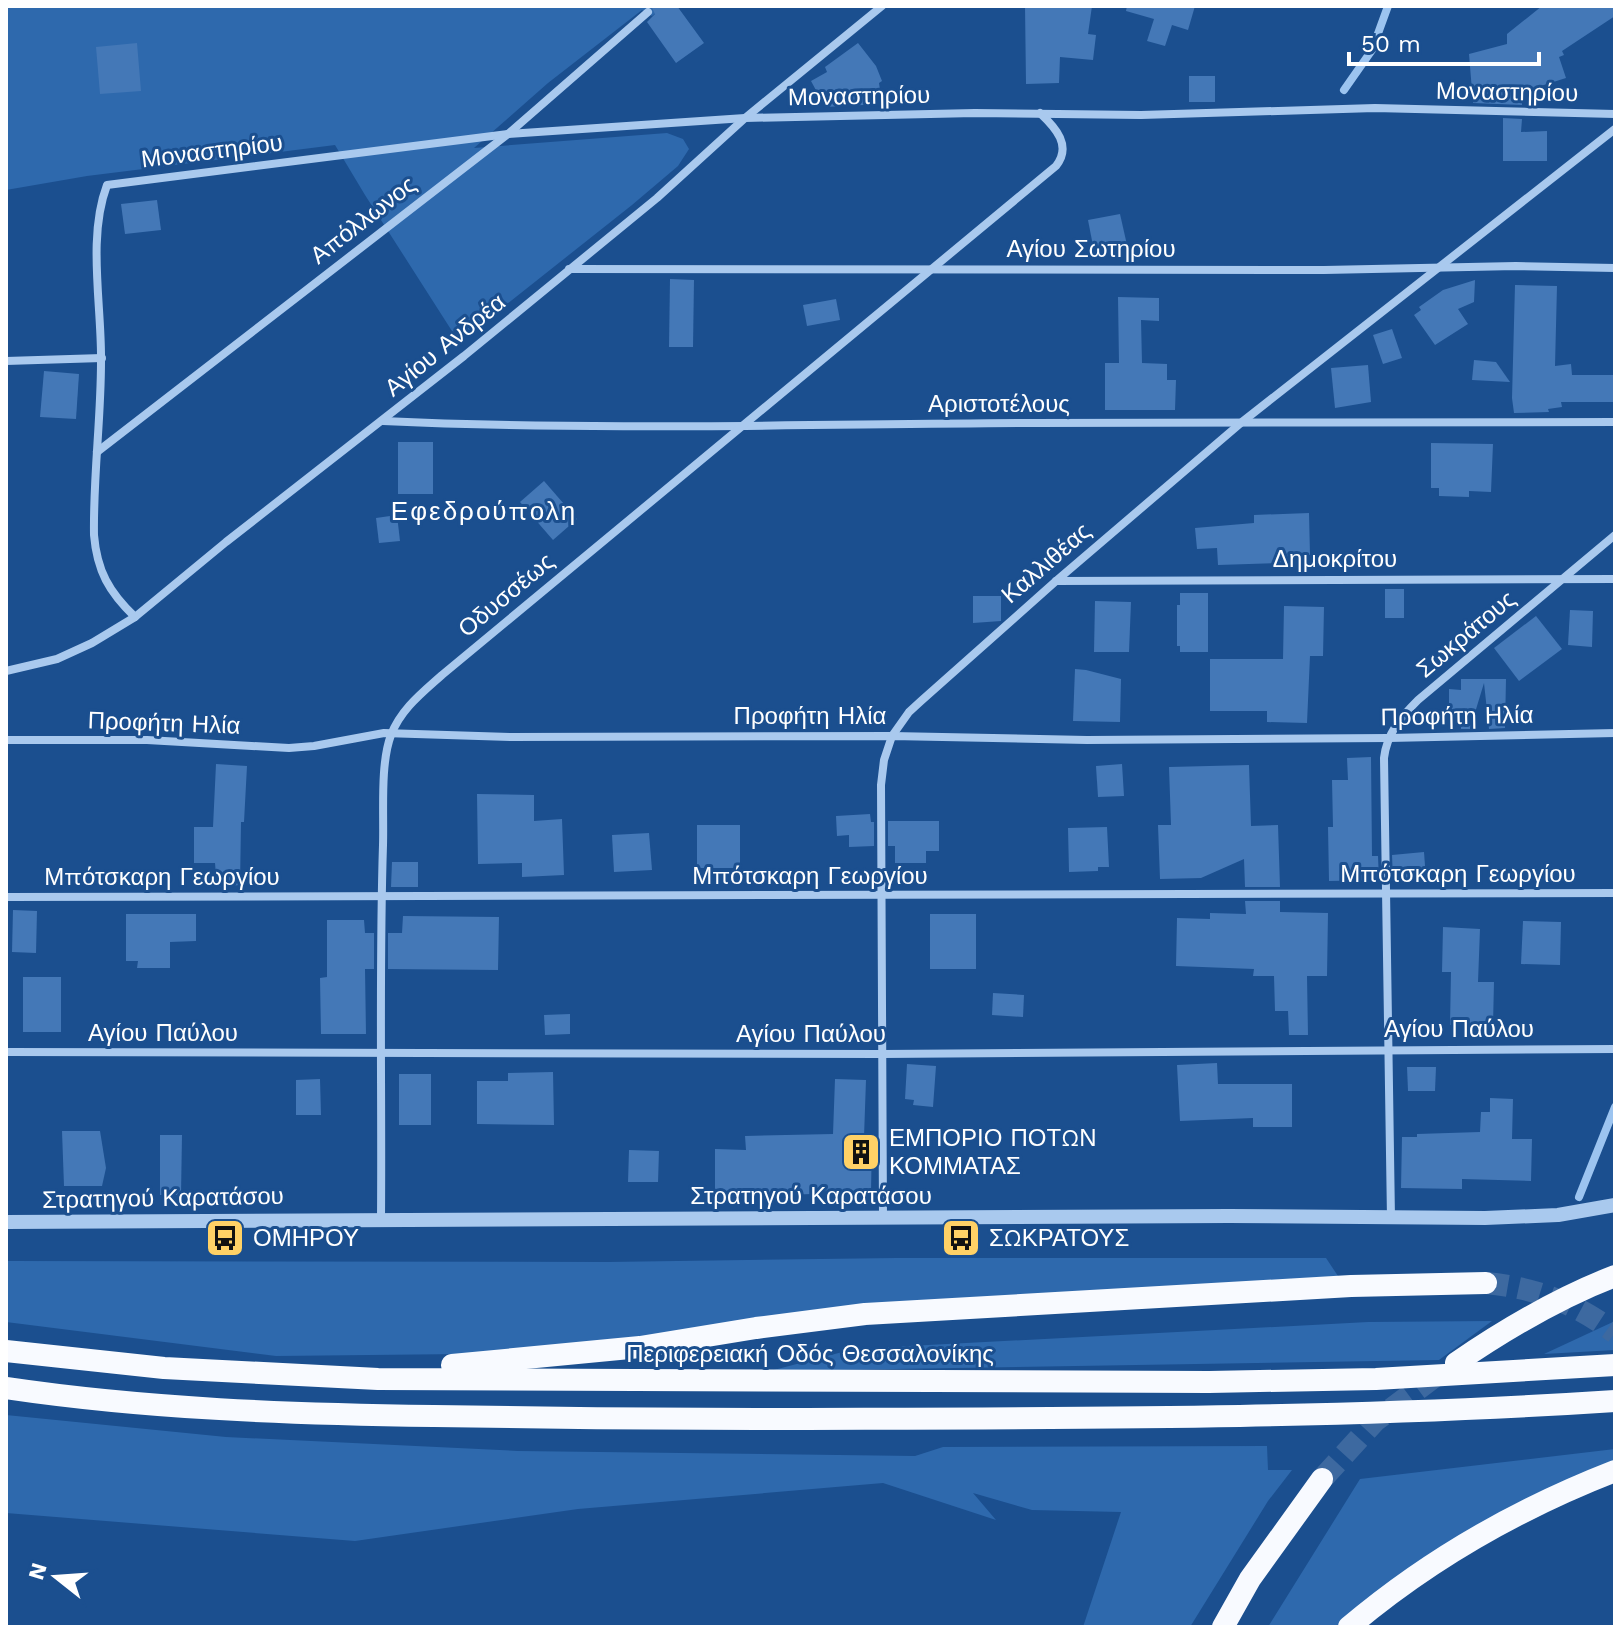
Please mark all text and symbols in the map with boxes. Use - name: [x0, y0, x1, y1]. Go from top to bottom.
- scale bar: [1349, 16, 1539, 66]
- text: 50 m: [1361, 30, 1421, 58]
- street label: Μοναστηρίου: [1436, 77, 1578, 107]
- street label: Μοναστηρίου: [788, 81, 930, 111]
- street label: Μοναστηρίου: [140, 128, 284, 174]
- street label: Απόλλωνος: [305, 170, 421, 270]
- street label: Αγίου Σωτηρίου: [1006, 235, 1176, 263]
- street label: Αγίου Ανδρέα: [379, 288, 511, 402]
- street label: Αριστοτέλους: [928, 390, 1070, 418]
- district label: Εφεδρούπολη: [391, 496, 577, 526]
- street label: Καλλιθέας: [996, 517, 1096, 609]
- street label: Δημοκρίτου: [1273, 545, 1397, 573]
- street label: Οδυσσέως: [453, 547, 559, 643]
- street label: Σωκράτους: [1411, 585, 1521, 683]
- street label: Προφήτη Ηλία: [1380, 701, 1534, 731]
- street label: Προφήτη Ηλία: [734, 702, 887, 730]
- street label: Προφήτη Ηλία: [87, 706, 241, 740]
- street label: Μπότσκαρη Γεωργίου: [1340, 860, 1576, 888]
- street label: Μπότσκαρη Γεωργίου: [692, 862, 928, 890]
- street label: Μπότσκαρη Γεωργίου: [44, 863, 280, 891]
- street label: Αγίου Παύλου: [1384, 1015, 1534, 1043]
- street label: Αγίου Παύλου: [88, 1019, 238, 1047]
- street label: Αγίου Παύλου: [736, 1020, 886, 1048]
- place label: ΕΜΠΟΡΙΟ ΠΟΤΩΝ ΚΟΜΜΑΤΑΣ: [889, 1124, 1096, 1180]
- building icon: ΕΜΠΟΡΙΟ ΠΟΤΩΝ ΚΟΜΜΑΤΑΣ: [840, 1131, 882, 1173]
- street label: Στρατηγού Καρατάσου: [42, 1182, 284, 1214]
- street label: Στρατηγού Καρατάσου: [690, 1182, 932, 1210]
- bus stop icon: ΟΜΗΡΟΥ: [204, 1217, 246, 1259]
- bus stop icon: ΣΩΚΡΑΤΟΥΣ: [940, 1217, 982, 1259]
- place label: ΟΜΗΡΟΥ: [253, 1224, 359, 1252]
- place label: ΣΩΚΡΑΤΟΥΣ: [989, 1224, 1129, 1252]
- street label: Περιφερειακή Οδός Θεσσαλονίκης: [626, 1340, 994, 1368]
- north arrow: [16, 1537, 96, 1617]
- text: N: [23, 1560, 52, 1583]

